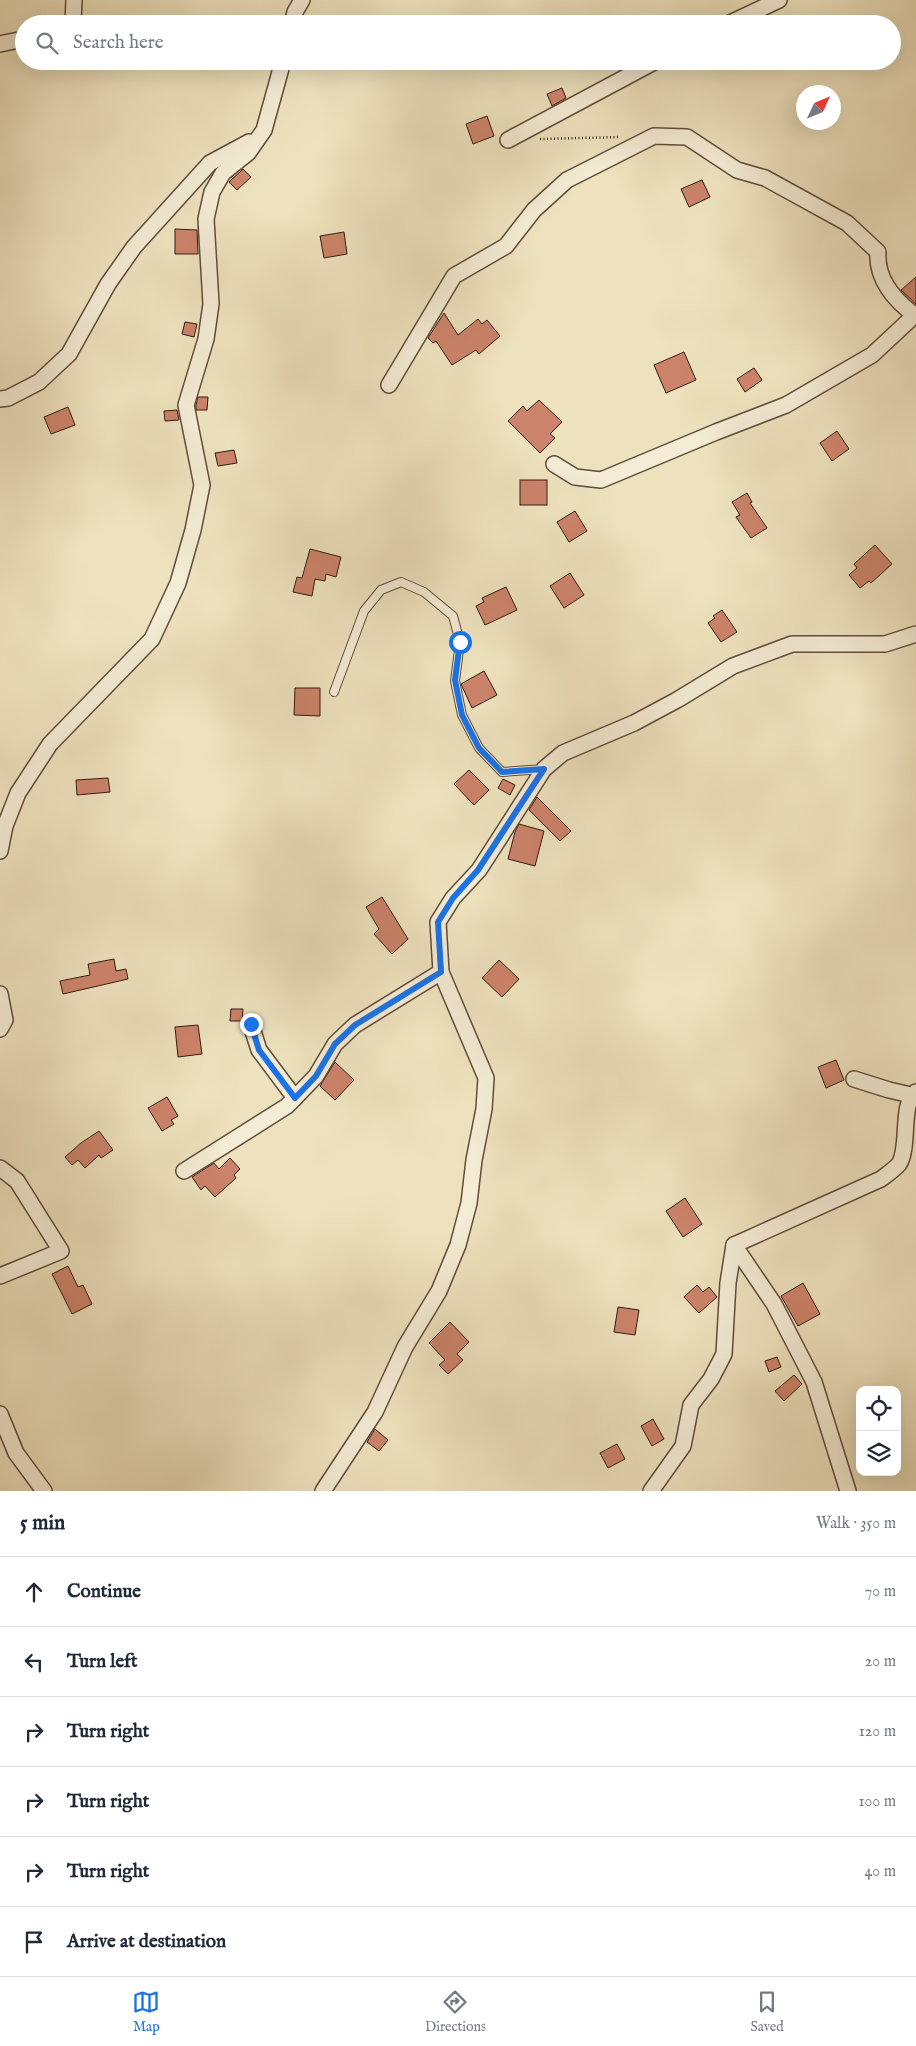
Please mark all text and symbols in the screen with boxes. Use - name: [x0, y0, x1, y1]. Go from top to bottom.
- search box: [15, 15, 901, 70]
- icon: search: [33, 29, 61, 57]
- text: Search here: [73, 31, 164, 55]
- north arrow: [796, 85, 841, 130]
- route start: [449, 631, 472, 654]
- route end: [240, 1013, 263, 1036]
- map controls: [856, 1386, 901, 1476]
- button: locate: [856, 1386, 901, 1431]
- button: layers: [856, 1431, 901, 1476]
- text: 5 min: [20, 1510, 65, 1537]
- text: Walk · 350 m: [816, 1514, 896, 1534]
- icon: ahead: [20, 1578, 48, 1606]
- text: Continue: [67, 1580, 141, 1604]
- text: 70 m: [865, 1582, 896, 1602]
- icon: left: [20, 1648, 48, 1676]
- text: Turn left: [67, 1650, 138, 1674]
- text: 20 m: [865, 1652, 896, 1672]
- icon: right: [20, 1718, 48, 1746]
- text: Turn right: [67, 1720, 149, 1744]
- text: 120 m: [859, 1722, 896, 1742]
- icon: right: [20, 1788, 48, 1816]
- text: Turn right: [67, 1790, 149, 1814]
- text: 100 m: [859, 1792, 896, 1812]
- icon: right: [20, 1858, 48, 1886]
- text: Turn right: [67, 1860, 149, 1884]
- text: 40 m: [864, 1862, 896, 1882]
- icon: arrive: [20, 1928, 48, 1956]
- text: Arrive at destination: [67, 1930, 226, 1954]
- tab: Map: [132, 1988, 160, 2036]
- tab: Directions: [425, 1988, 486, 2036]
- tab: Saved: [751, 1988, 784, 2036]

